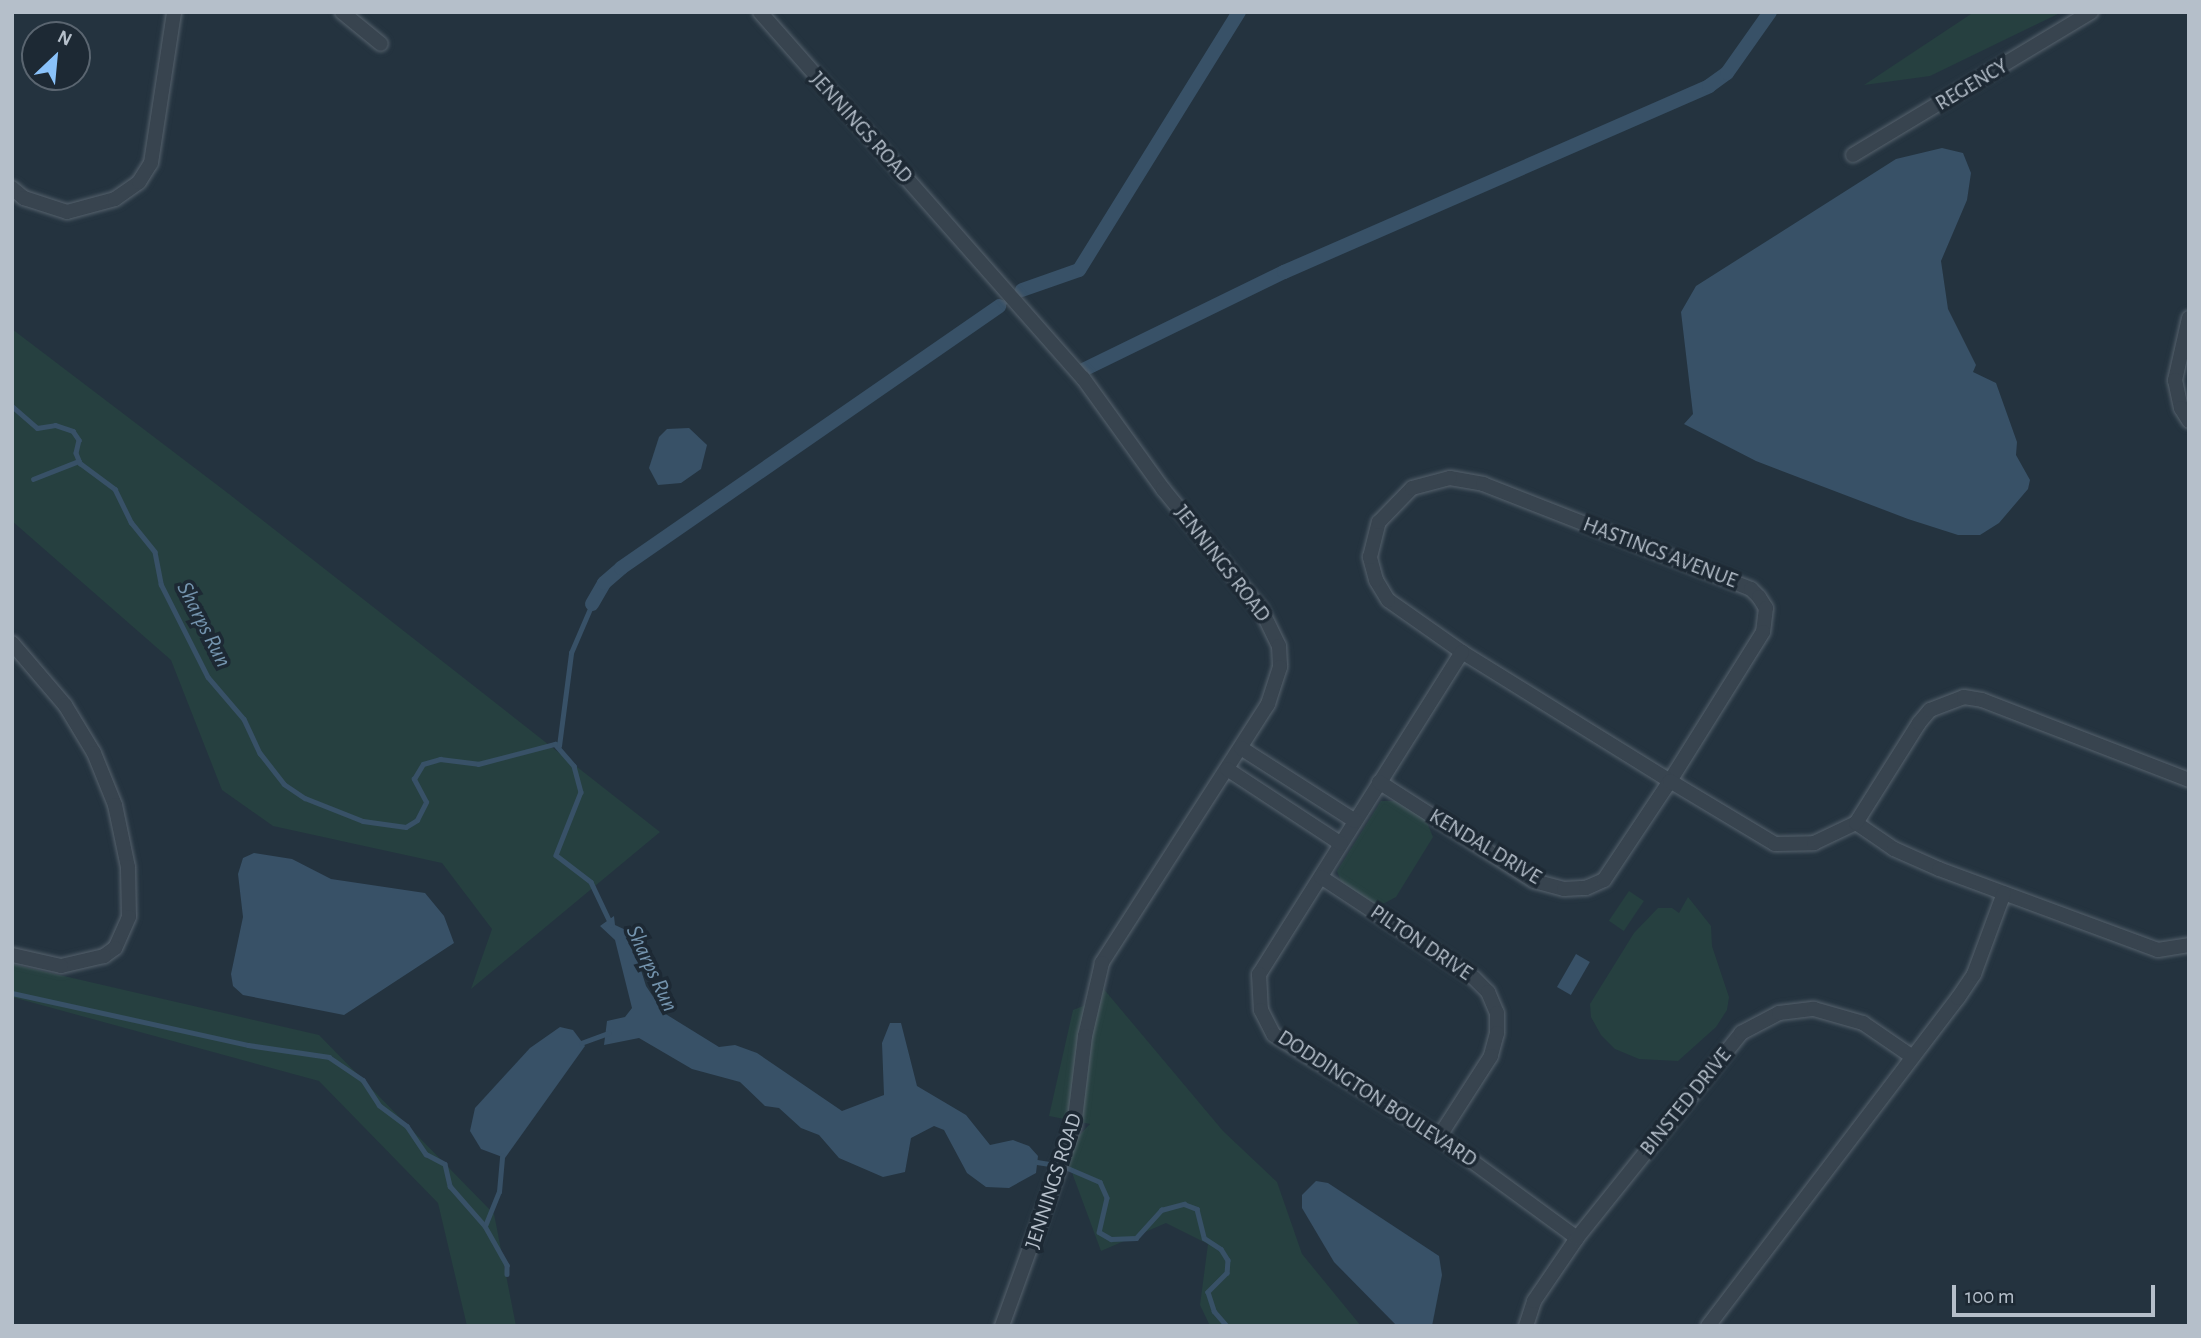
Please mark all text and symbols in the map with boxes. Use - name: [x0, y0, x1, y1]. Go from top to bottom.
- north arrow: [21, 21, 91, 91]
- text: N: [54, 27, 75, 50]
- street label: REGENCY: [1931, 54, 2013, 116]
- street label: JENNINGS ROAD: [804, 67, 918, 189]
- street label: JENNINGS ROAD: [1169, 501, 1275, 627]
- street label: HASTINGS AVENUE: [1579, 512, 1741, 594]
- water label: Sharps Run: [170, 578, 236, 672]
- street label: KENDAL DRIVE: [1425, 804, 1545, 890]
- street label: PILTON DRIVE: [1365, 900, 1477, 986]
- water label: Sharps Run: [619, 921, 683, 1017]
- street label: DODDINGTON BOULEVARD: [1273, 1025, 1481, 1173]
- street label: BINSTED DRIVE: [1635, 1043, 1737, 1161]
- street label: JENNINGS ROAD: [1020, 1110, 1088, 1252]
- scale bar: [1956, 1272, 2159, 1316]
- text: 100 m: [1965, 1286, 2015, 1307]

